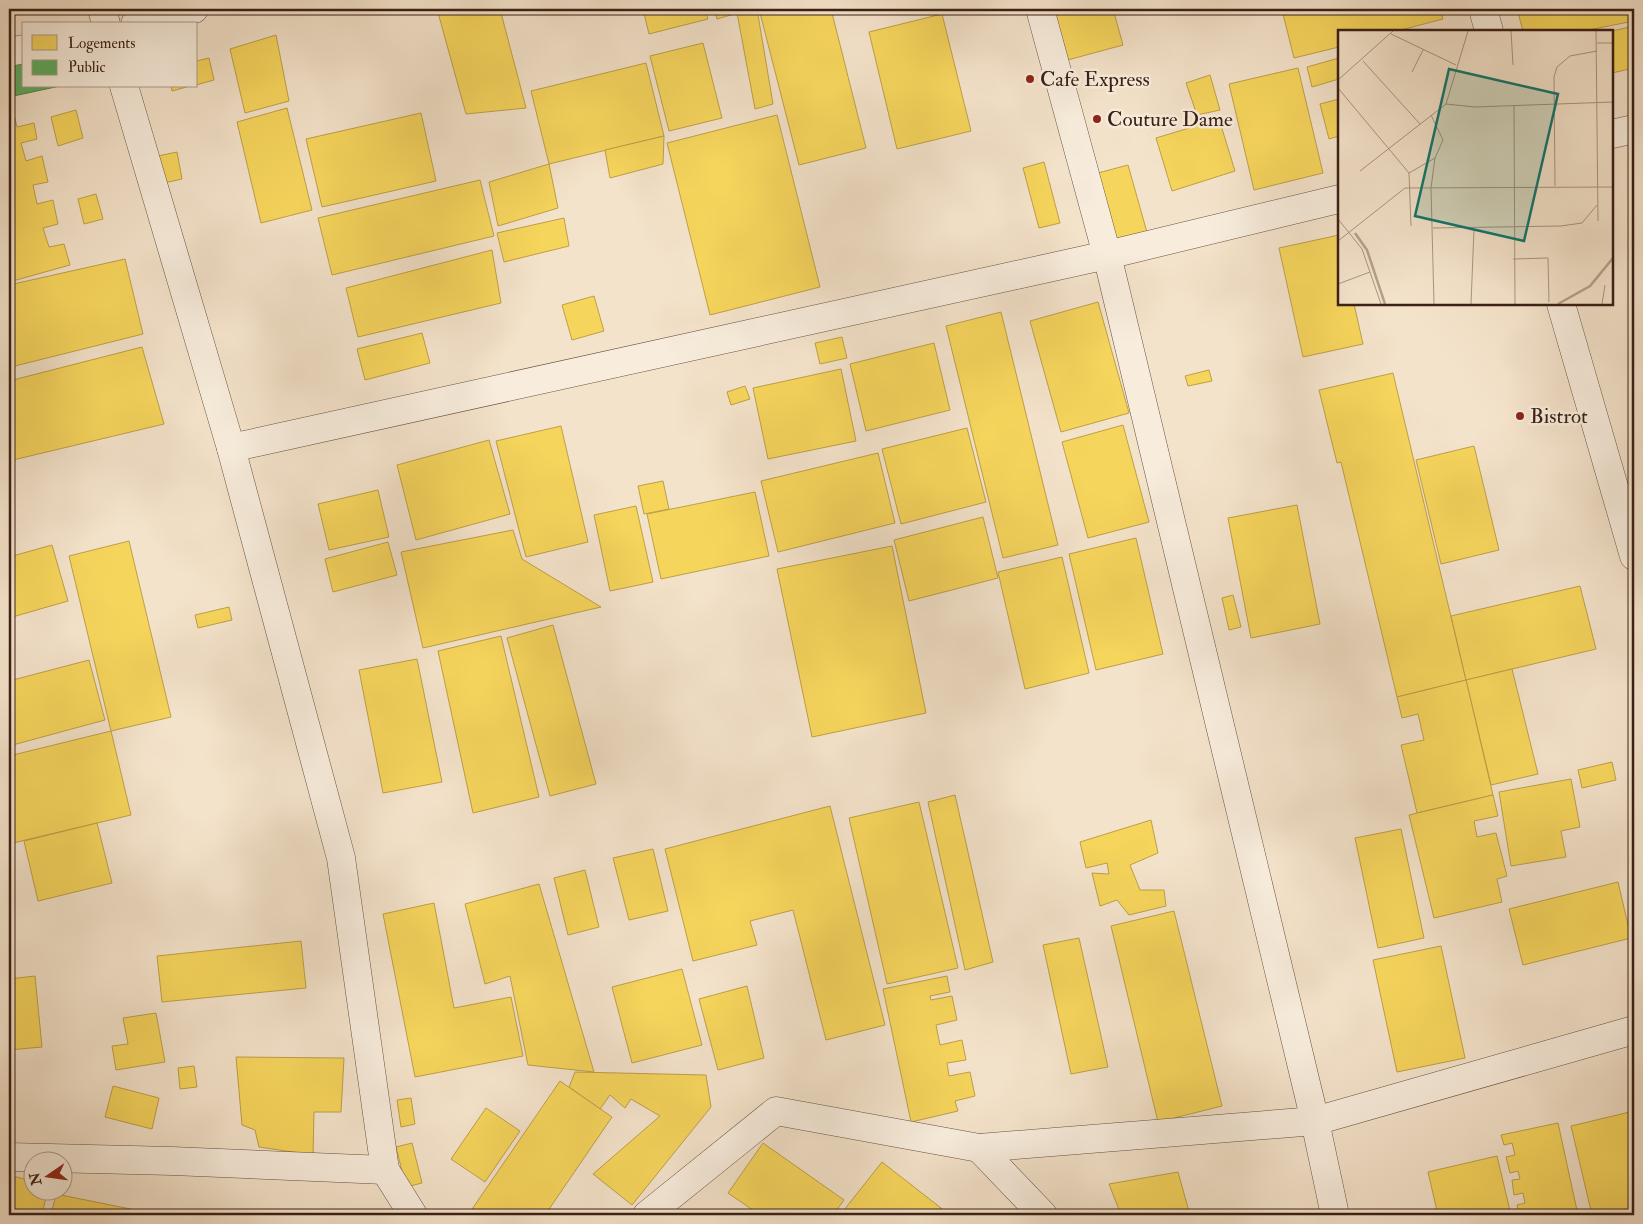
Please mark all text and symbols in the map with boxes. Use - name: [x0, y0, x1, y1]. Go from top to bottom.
- legend: [22, 22, 198, 88]
- inset map: [1338, 30, 1613, 305]
- text: Logements: [68, 34, 135, 53]
- text: Public: [68, 58, 106, 77]
- place label: Cafe Express: [1040, 66, 1150, 93]
- marker: Cafe Express: [1024, 73, 1036, 85]
- place label: Couture Dame: [1107, 106, 1233, 133]
- marker: Couture Dame: [1091, 113, 1103, 125]
- place label: Bistrot: [1530, 403, 1588, 430]
- marker: Bistrot: [1514, 410, 1526, 422]
- north arrow: [22, 1152, 72, 1202]
- text: N: [26, 1170, 46, 1188]

